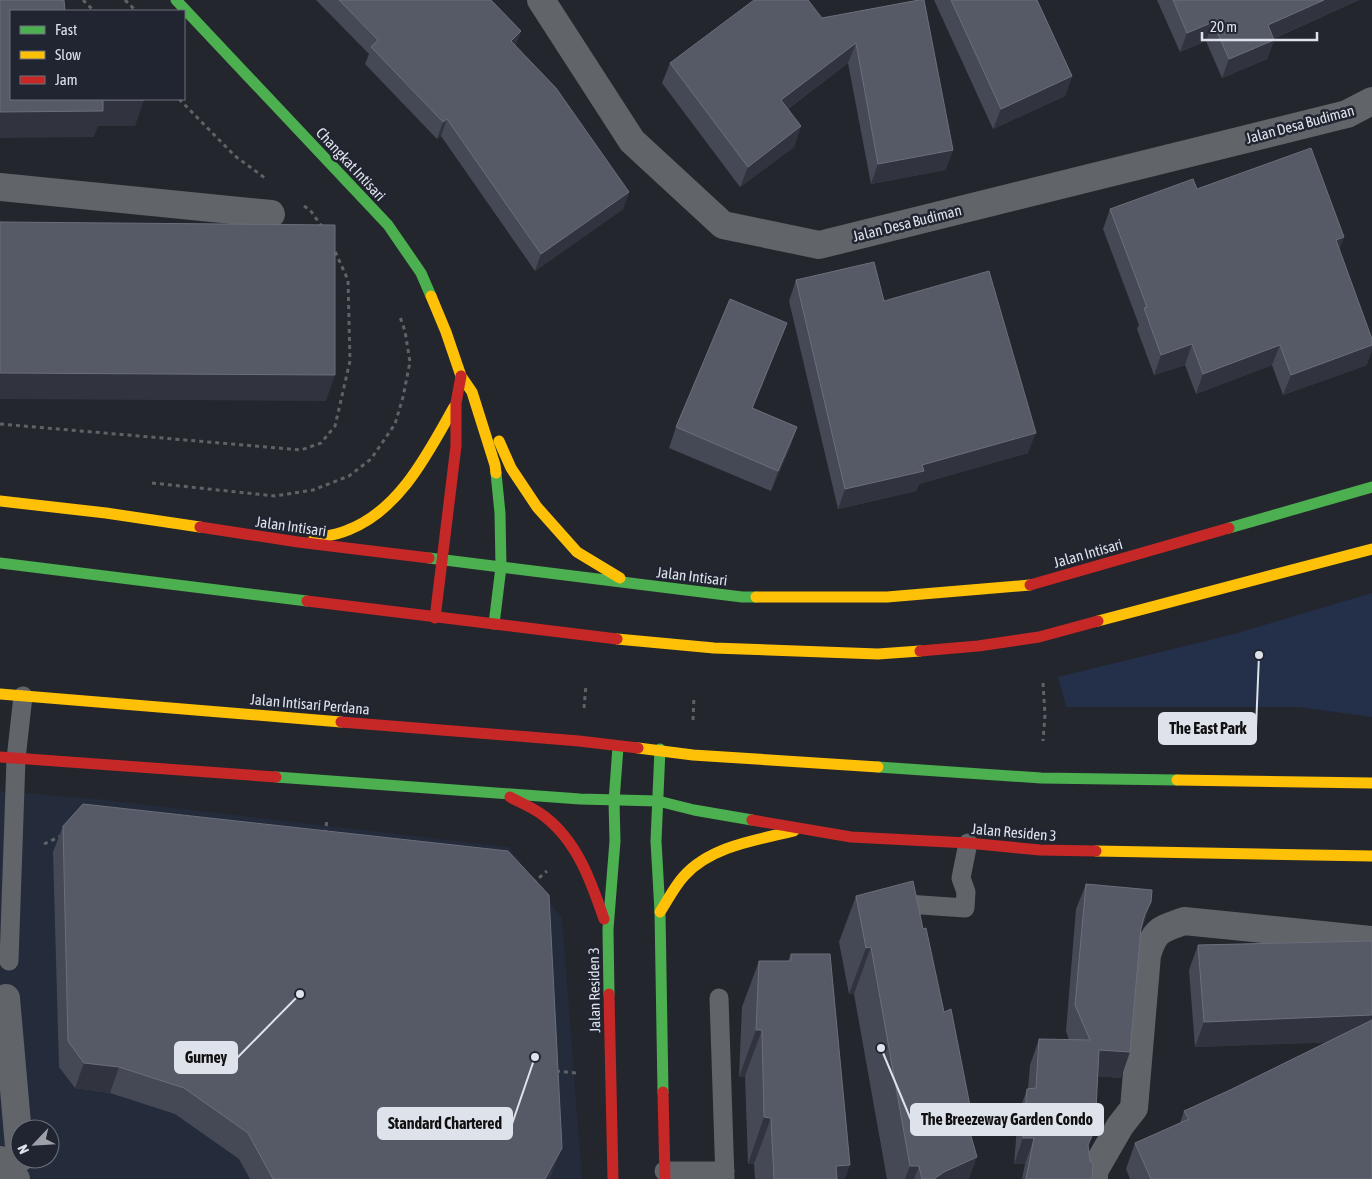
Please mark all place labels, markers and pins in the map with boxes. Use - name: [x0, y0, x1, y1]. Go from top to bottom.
- callout: The East Park: [1159, 713, 1256, 744]
- callout: Gurney: [175, 1042, 237, 1073]
- callout: The Breezeway Garden Condo: [911, 1104, 1103, 1135]
- callout: Standard Chartered: [378, 1108, 512, 1139]

